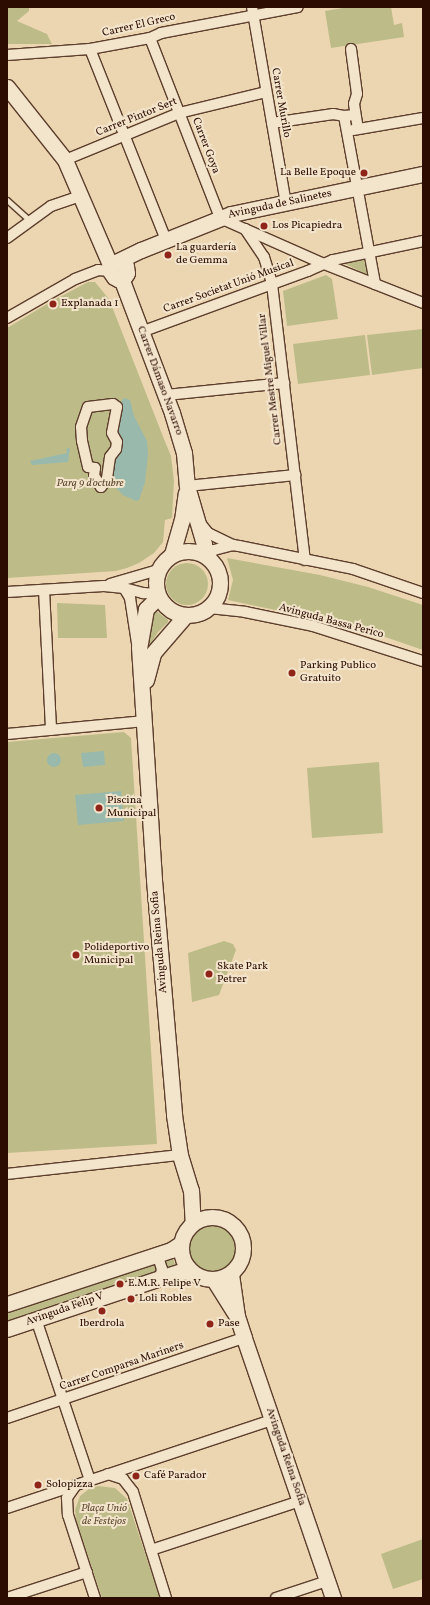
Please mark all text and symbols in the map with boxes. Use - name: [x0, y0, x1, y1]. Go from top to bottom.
- street label: Carrer El Greco: [101, 11, 177, 41]
- street label: Carrer Murillo: [267, 67, 293, 139]
- street label: Carrer Pintor Sert: [95, 96, 179, 140]
- street label: Carrer Goya: [188, 116, 222, 176]
- place label: La Belle Epoque: [280, 166, 356, 180]
- marker: La Belle Epoque: [359, 168, 369, 178]
- street label: Avinguda de Salinetes: [227, 188, 333, 222]
- place label: Los Picapiedra: [272, 219, 342, 233]
- marker: Los Picapiedra: [259, 221, 269, 231]
- place label: La guardería de Gemma: [176, 242, 237, 268]
- marker: La guardería de Gemma: [163, 250, 173, 260]
- street label: Carrer Societat Unió Musical: [162, 257, 296, 317]
- place label: Explanada 1: [61, 297, 118, 311]
- marker: Explanada 1: [48, 299, 58, 309]
- street label: Carrer Mestre Miguel Villar: [256, 312, 286, 446]
- street label: Carrer Dámaso Navarro: [133, 325, 185, 437]
- park label: Parq 9 d'octubre: [56, 477, 124, 491]
- street label: Avinguda Bassa Perico: [277, 602, 385, 642]
- place label: Parking Publico Gratuito: [300, 660, 376, 686]
- marker: Parking Publico Gratuito: [287, 668, 297, 678]
- place label: Piscina Municipal: [107, 795, 156, 821]
- marker: Piscina Municipal: [94, 803, 104, 813]
- street label: Avinguda Reina Sofia: [149, 890, 171, 994]
- place label: Polideportivo Municipal: [84, 942, 149, 968]
- marker: Polideportivo Municipal: [71, 950, 81, 960]
- place label: Skate Park Petrer: [217, 961, 268, 987]
- marker: Skate Park Petrer: [204, 969, 214, 979]
- place label: E.M.R. Felipe V: [128, 1277, 201, 1291]
- marker: E.M.R. Felipe V: [115, 1279, 125, 1289]
- street label: Avinguda Felip V: [24, 1290, 106, 1330]
- place label: Loli Robles: [139, 1292, 192, 1306]
- marker: Loli Robles: [126, 1294, 136, 1304]
- marker: Iberdrola: [97, 1306, 107, 1316]
- place label: Iberdrola: [79, 1317, 125, 1331]
- place label: Pase: [218, 1317, 240, 1331]
- marker: Pase: [205, 1319, 215, 1329]
- street label: Carrer Comparsa Mariners: [58, 1340, 186, 1394]
- street label: Avinguda Reina Sofia: [262, 1406, 308, 1508]
- place label: Café Parador: [144, 1469, 206, 1483]
- marker: Café Parador: [131, 1471, 141, 1481]
- place label: Solopizza: [46, 1478, 93, 1492]
- marker: Solopizza: [33, 1480, 43, 1490]
- park label: Plaça Unió de Festejos: [81, 1503, 127, 1529]

